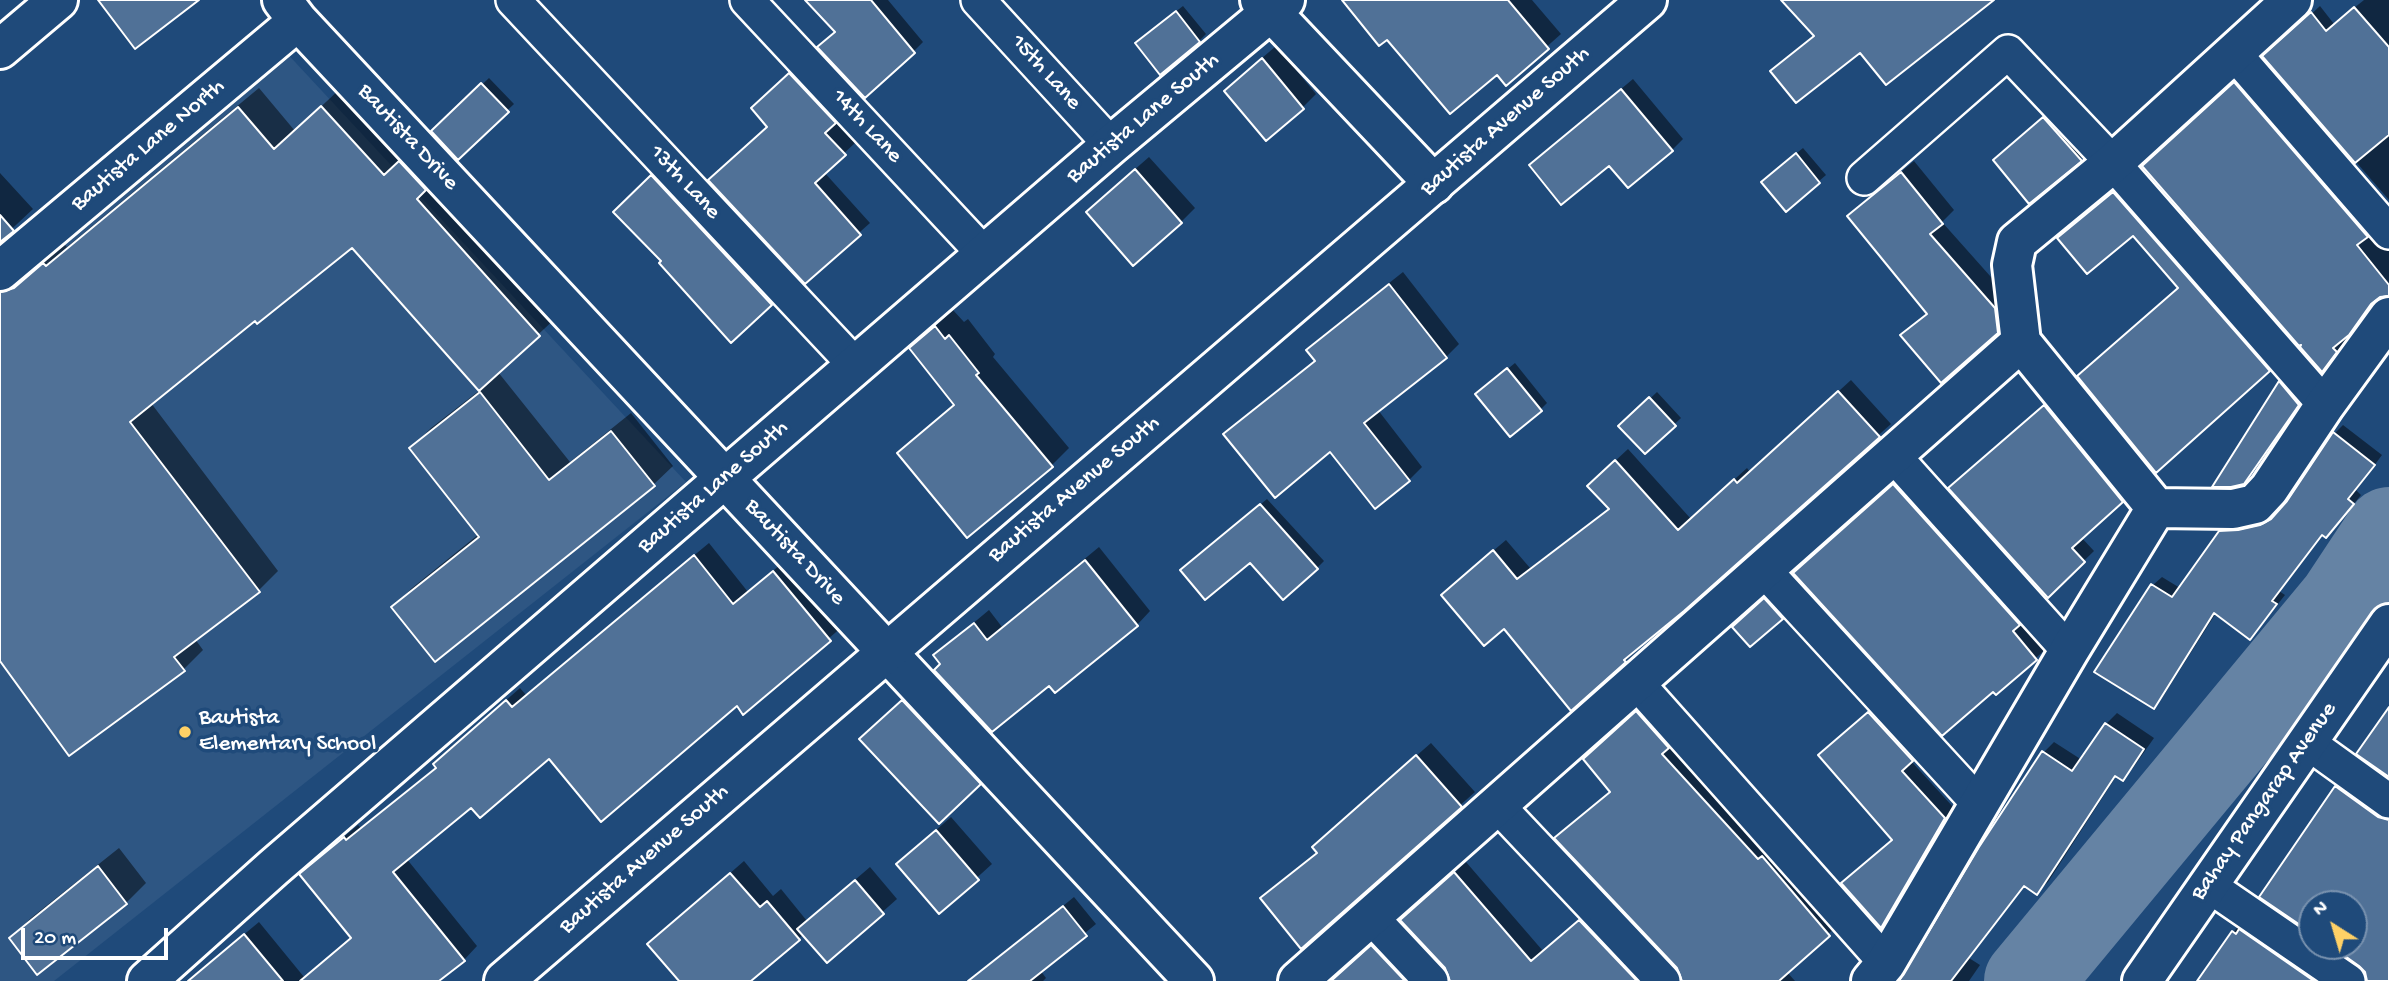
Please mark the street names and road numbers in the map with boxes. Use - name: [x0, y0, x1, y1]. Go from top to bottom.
- street label: 15th Lane: [1004, 29, 1086, 117]
- street label: Bautista Avenue South: [1416, 41, 1596, 203]
- street label: Bautista Lane South: [1062, 47, 1226, 191]
- street label: Bautista Lane North: [67, 74, 231, 218]
- street label: Bautista Drive: [351, 79, 463, 197]
- street label: 14th Lane: [825, 84, 907, 170]
- street label: 13th Lane: [642, 140, 726, 226]
- street label: Bautista Avenue South: [984, 410, 1166, 570]
- street label: Bautista Lane South: [633, 415, 795, 561]
- street label: Bautista Drive: [738, 494, 850, 612]
- street label: Bahay Pangarap Avenue: [2186, 698, 2344, 906]
- street label: Bautista Avenue South: [555, 779, 735, 941]

